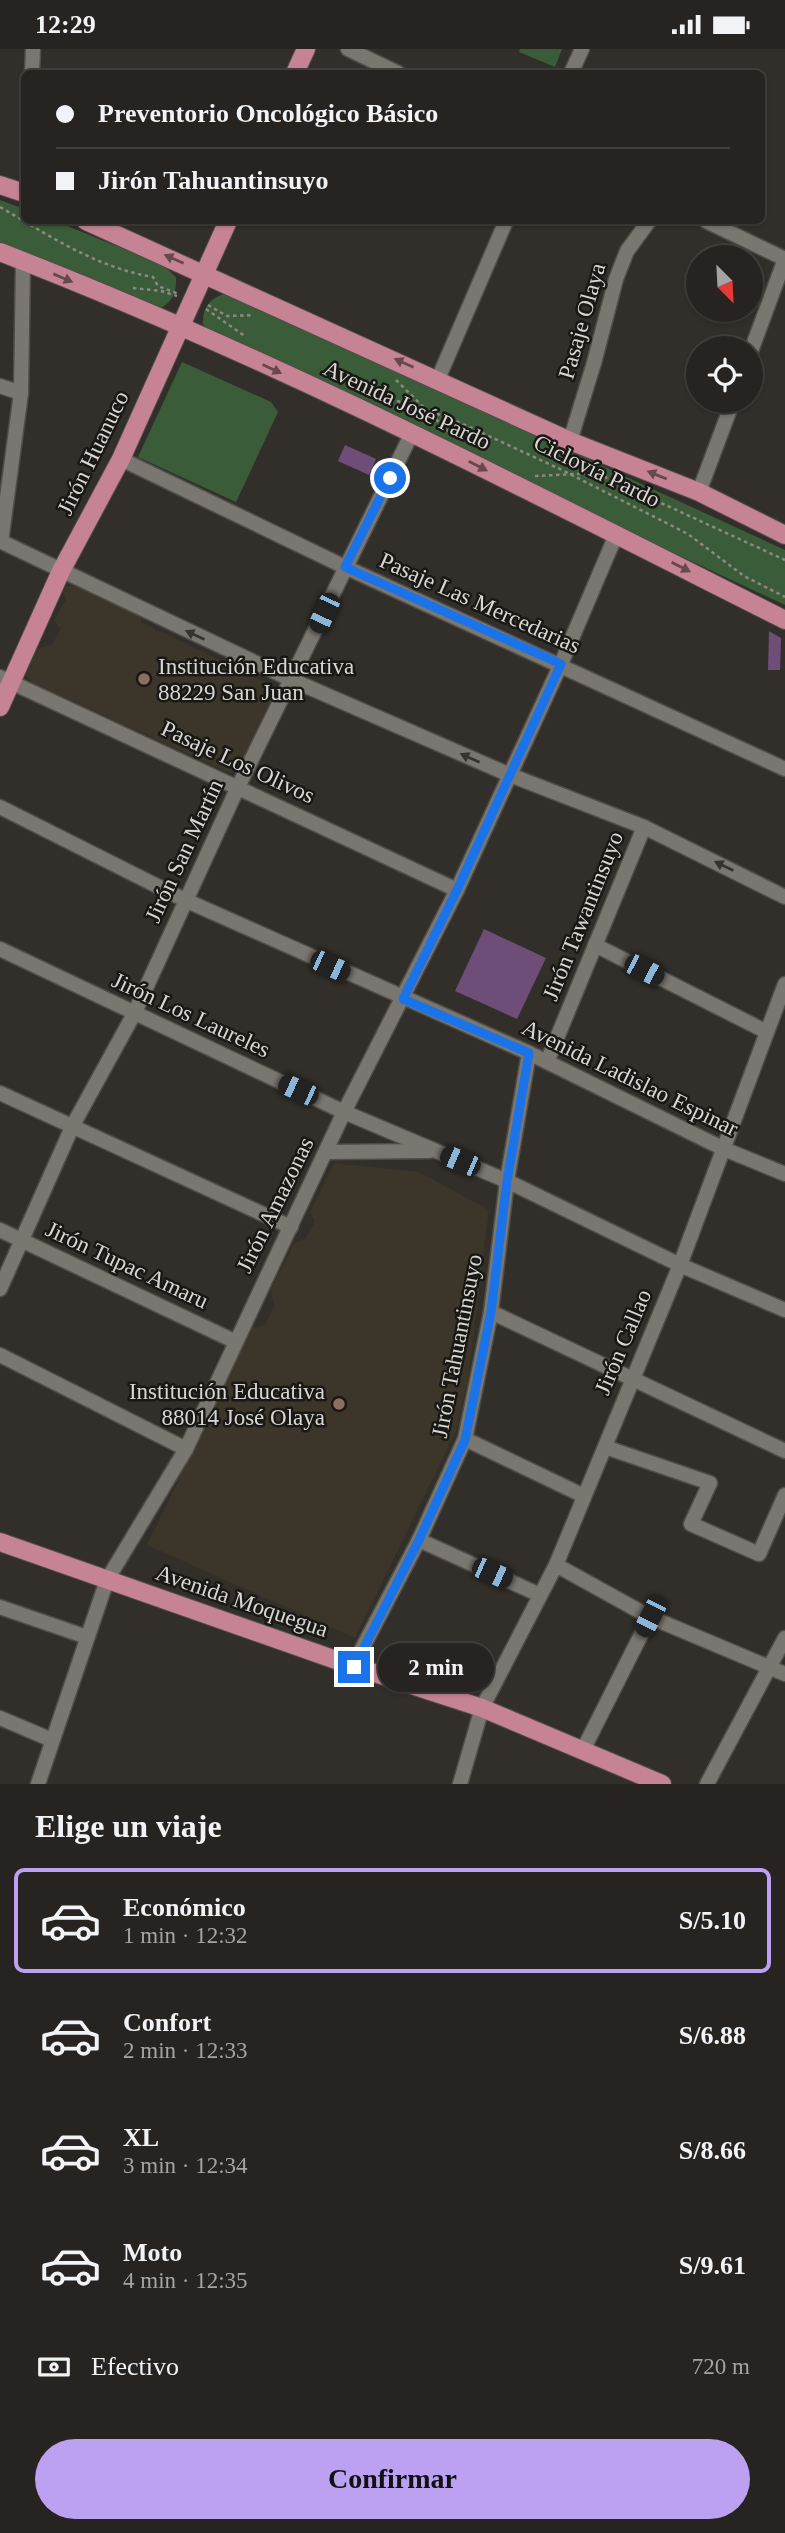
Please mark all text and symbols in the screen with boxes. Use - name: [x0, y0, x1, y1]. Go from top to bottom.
- text: 12:29: [35, 10, 96, 39]
- text: Preventorio Oncológico Básico: [98, 99, 438, 128]
- text: Jirón Tahuantinsuyo: [98, 166, 329, 195]
- north arrow: [686, 245, 763, 322]
- map controls: [686, 245, 763, 413]
- one-way arrow: [164, 253, 185, 264]
- street label: Pasaje Olaya: [554, 260, 610, 382]
- one-way arrow: [53, 273, 74, 284]
- button: locate: [686, 336, 763, 413]
- street label: Avenida José Pardo: [320, 355, 494, 455]
- one-way arrow: [394, 357, 414, 369]
- one-way arrow: [262, 363, 282, 375]
- street label: Jirón Huanuco: [52, 387, 134, 519]
- street label: Ciclovía Pardo: [530, 430, 664, 512]
- one-way arrow: [468, 460, 488, 471]
- route start: [374, 462, 406, 494]
- one-way arrow: [646, 470, 667, 481]
- street label: Pasaje Las Mercedarias: [376, 547, 584, 659]
- one-way arrow: [671, 562, 691, 573]
- car: [306, 590, 343, 636]
- one-way arrow: [185, 629, 205, 640]
- place label: Institución Educativa 88229 San Juan: [158, 654, 354, 705]
- marker: Institución Educativa 88229 San Juan: [136, 671, 152, 687]
- street label: Pasaje Los Olivos: [157, 716, 319, 808]
- one-way arrow: [460, 752, 480, 764]
- street label: Jirón San Martín: [140, 775, 228, 926]
- street label: Jirón Tawantinsuyo: [538, 828, 628, 1004]
- one-way arrow: [714, 861, 734, 872]
- car: [307, 948, 354, 984]
- car: [621, 951, 668, 989]
- street label: Jirón Los Laureles: [108, 967, 274, 1063]
- street label: Avenida Ladislao Espinar: [518, 1015, 742, 1141]
- car: [275, 1072, 322, 1108]
- street label: Jirón Amazonas: [231, 1133, 319, 1277]
- car: [437, 1143, 484, 1179]
- street label: Jirón Tupac Amaru: [42, 1216, 213, 1314]
- street label: Jirón Tahuantinsuyo: [427, 1252, 487, 1440]
- street label: Jirón Callao: [590, 1286, 656, 1398]
- place label: Institución Educativa 88014 José Olaya: [129, 1379, 325, 1430]
- marker: Institución Educativa 88014 José Olaya: [331, 1396, 347, 1412]
- car: [469, 1555, 516, 1591]
- street label: Avenida Moquegua: [153, 1560, 331, 1642]
- car: [632, 1594, 669, 1640]
- callout: 2 min: [378, 1643, 494, 1691]
- route end: [338, 1651, 370, 1683]
- text: 2 min: [408, 1655, 464, 1680]
- text: Elige un viaje: [35, 1808, 222, 1844]
- icon: car: [39, 1889, 102, 1952]
- text: Económico: [123, 1893, 246, 1922]
- text: S/5.10: [679, 1906, 746, 1935]
- text: 1 min · 12:32: [123, 1923, 248, 1948]
- icon: car: [39, 2004, 102, 2067]
- text: Confort: [123, 2008, 211, 2037]
- text: S/6.88: [679, 2021, 746, 2050]
- text: 2 min · 12:33: [123, 2038, 248, 2063]
- icon: car: [39, 2119, 102, 2182]
- text: XL: [123, 2123, 159, 2152]
- text: S/8.66: [679, 2136, 746, 2165]
- text: 3 min · 12:34: [123, 2153, 248, 2178]
- icon: car: [39, 2234, 102, 2297]
- text: Moto: [123, 2238, 182, 2267]
- text: S/9.61: [679, 2251, 746, 2280]
- text: 4 min · 12:35: [123, 2268, 248, 2293]
- icon: cash: [35, 2348, 73, 2386]
- text: Efectivo: [91, 2352, 179, 2381]
- text: 720 m: [692, 2354, 750, 2379]
- button: Confirmar: [35, 2439, 750, 2519]

